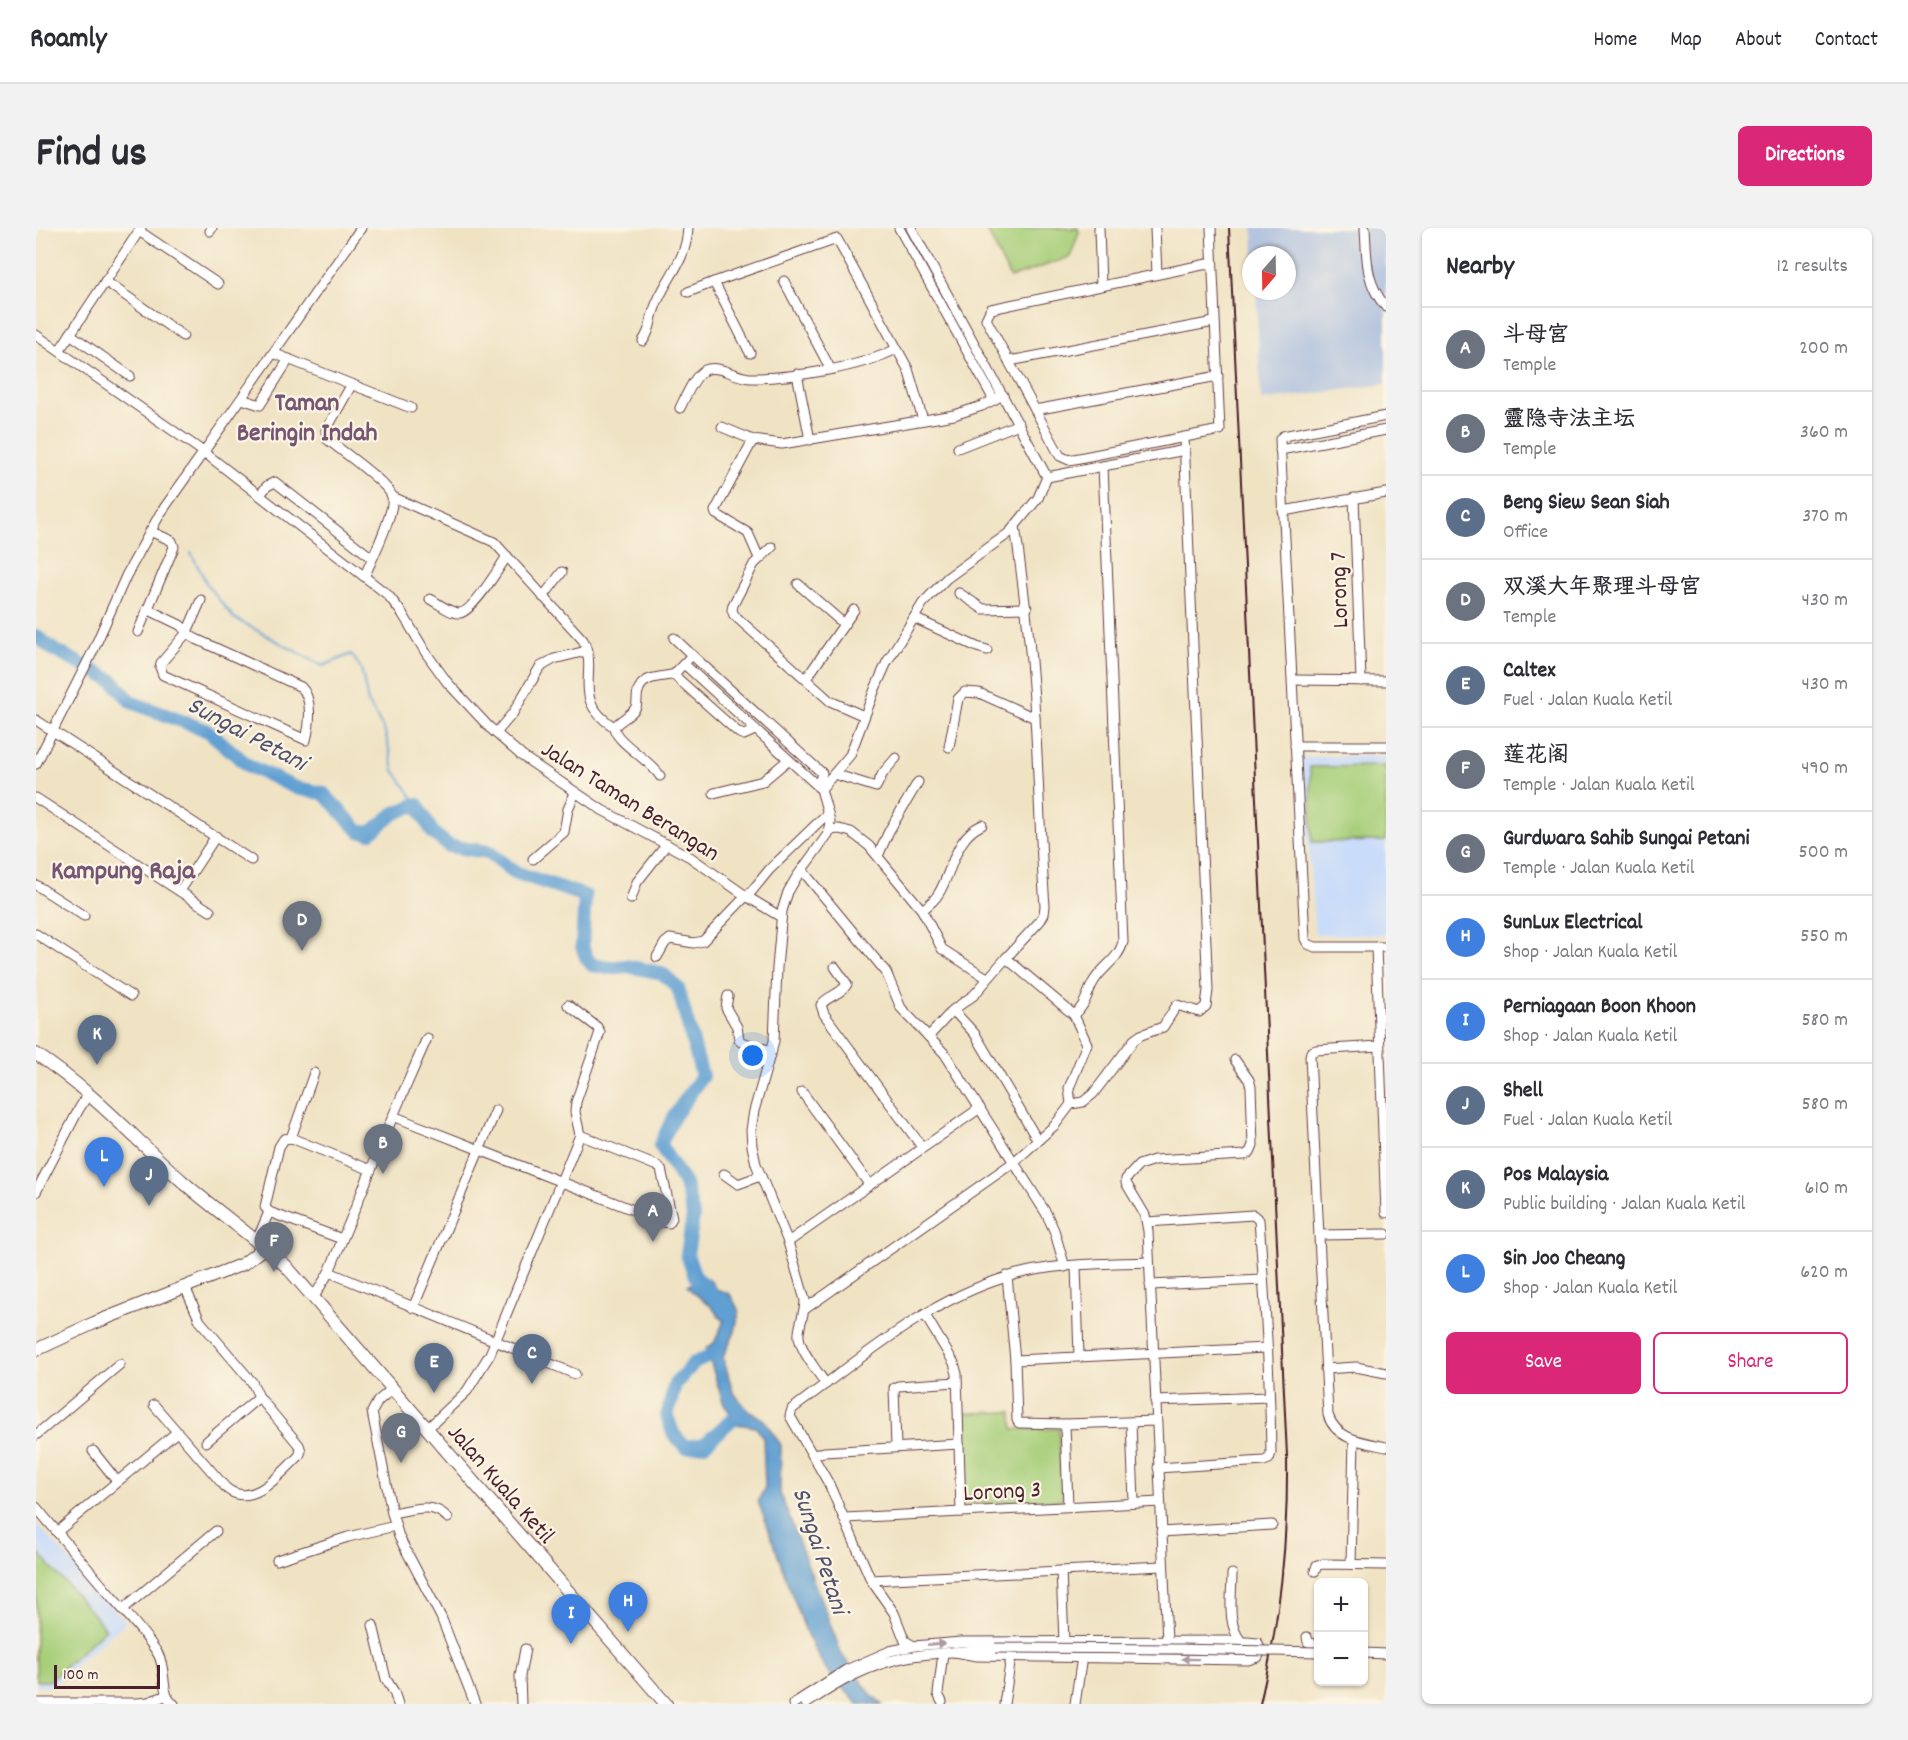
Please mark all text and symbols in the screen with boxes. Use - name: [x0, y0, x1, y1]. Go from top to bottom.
- text: Roamly: [30, 21, 106, 61]
- text: Home: [1593, 26, 1637, 56]
- text: Map: [1670, 26, 1702, 56]
- text: About: [1735, 26, 1782, 56]
- text: Contact: [1815, 26, 1878, 56]
- text: Find us: [36, 126, 147, 186]
- button: Directions: [1738, 126, 1872, 186]
- north arrow: [1242, 246, 1296, 300]
- text: Nearby: [1446, 249, 1514, 286]
- text: 12 results: [1776, 253, 1848, 281]
- text: 斗母宫: [1503, 321, 1569, 352]
- text: A: [1460, 335, 1471, 363]
- text: 200 m: [1799, 335, 1848, 363]
- text: Temple: [1503, 352, 1556, 380]
- district label: Taman Beringin Indah: [237, 386, 377, 453]
- text: 靈隐寺法主坛: [1503, 405, 1635, 436]
- text: B: [1461, 419, 1470, 447]
- text: 360 m: [1800, 419, 1848, 447]
- text: Temple: [1503, 436, 1556, 464]
- text: Beng Siew Sean Siah: [1503, 488, 1670, 519]
- text: C: [1461, 503, 1470, 531]
- text: 370 m: [1802, 503, 1848, 531]
- text: Office: [1503, 519, 1548, 547]
- street label: Lorong 7: [1323, 551, 1359, 629]
- text: 双溪大年聚理斗母宫: [1503, 573, 1701, 604]
- text: D: [1460, 587, 1471, 615]
- text: 430 m: [1802, 587, 1848, 615]
- text: Temple: [1503, 604, 1556, 632]
- text: Caltex: [1503, 656, 1555, 687]
- text: E: [1461, 671, 1470, 699]
- text: 430 m: [1802, 671, 1848, 699]
- text: Fuel · Jalan Kuala Ketil: [1503, 687, 1672, 715]
- water label: Sungai Petani: [180, 688, 317, 784]
- street label: Jalan Taman Berangan: [534, 734, 725, 871]
- text: 莲花阁: [1503, 741, 1569, 772]
- text: F: [1461, 755, 1470, 783]
- text: 490 m: [1801, 755, 1848, 783]
- text: Temple · Jalan Kuala Ketil: [1503, 772, 1694, 800]
- text: Gurdwara Sahib Sungai Petani: [1503, 824, 1749, 855]
- text: G: [1460, 839, 1471, 867]
- text: 500 m: [1799, 839, 1848, 867]
- district label: Kampung Raja: [51, 853, 196, 892]
- text: Temple · Jalan Kuala Ketil: [1503, 855, 1694, 883]
- pin: D: [282, 902, 322, 951]
- text: SunLux Electrical: [1503, 908, 1642, 939]
- text: H: [1460, 923, 1471, 951]
- text: 550 m: [1800, 923, 1848, 951]
- text: Shop · Jalan Kuala Ketil: [1503, 939, 1677, 967]
- text: Perniagaan Boon Khoon: [1503, 992, 1696, 1023]
- text: I: [1462, 1007, 1469, 1035]
- text: 580 m: [1802, 1007, 1848, 1035]
- pin: K: [78, 1016, 116, 1065]
- text: Shop · Jalan Kuala Ketil: [1503, 1023, 1677, 1051]
- your location: [738, 1041, 767, 1070]
- text: Shell: [1503, 1076, 1543, 1107]
- text: J: [1462, 1091, 1469, 1119]
- text: 580 m: [1802, 1091, 1848, 1119]
- text: Fuel · Jalan Kuala Ketil: [1503, 1107, 1672, 1135]
- pin: B: [364, 1124, 402, 1174]
- pin: L: [84, 1138, 124, 1187]
- pin: J: [130, 1156, 168, 1206]
- text: Pos Malaysia: [1503, 1160, 1608, 1191]
- text: K: [1461, 1175, 1470, 1203]
- text: 610 m: [1805, 1175, 1848, 1203]
- text: Public building · Jalan Kuala Ketil: [1503, 1191, 1745, 1219]
- pin: A: [634, 1192, 672, 1242]
- pin: F: [254, 1222, 294, 1272]
- text: Sin Joo Cheang: [1503, 1244, 1625, 1275]
- text: L: [1461, 1259, 1470, 1287]
- text: 620 m: [1800, 1259, 1848, 1287]
- text: Shop · Jalan Kuala Ketil: [1503, 1275, 1677, 1303]
- button: Save: [1446, 1332, 1641, 1394]
- button: Share: [1653, 1332, 1848, 1394]
- pin: C: [512, 1334, 552, 1384]
- pin: E: [414, 1344, 454, 1393]
- pin: G: [382, 1414, 421, 1463]
- street label: Jalan Kuala Ketil: [438, 1417, 562, 1553]
- street label: Lorong 3: [962, 1474, 1042, 1512]
- water label: Sungai Petani: [781, 1483, 858, 1623]
- map controls: [1314, 1578, 1368, 1686]
- button: +: [1314, 1578, 1368, 1632]
- pin: H: [608, 1582, 648, 1632]
- pin: I: [552, 1594, 590, 1644]
- button: −: [1314, 1632, 1368, 1686]
- one-way arrow: [927, 1639, 946, 1649]
- one-way arrow: [1180, 1654, 1199, 1664]
- scale bar: [54, 1662, 160, 1690]
- text: 100 m: [63, 1664, 99, 1687]

